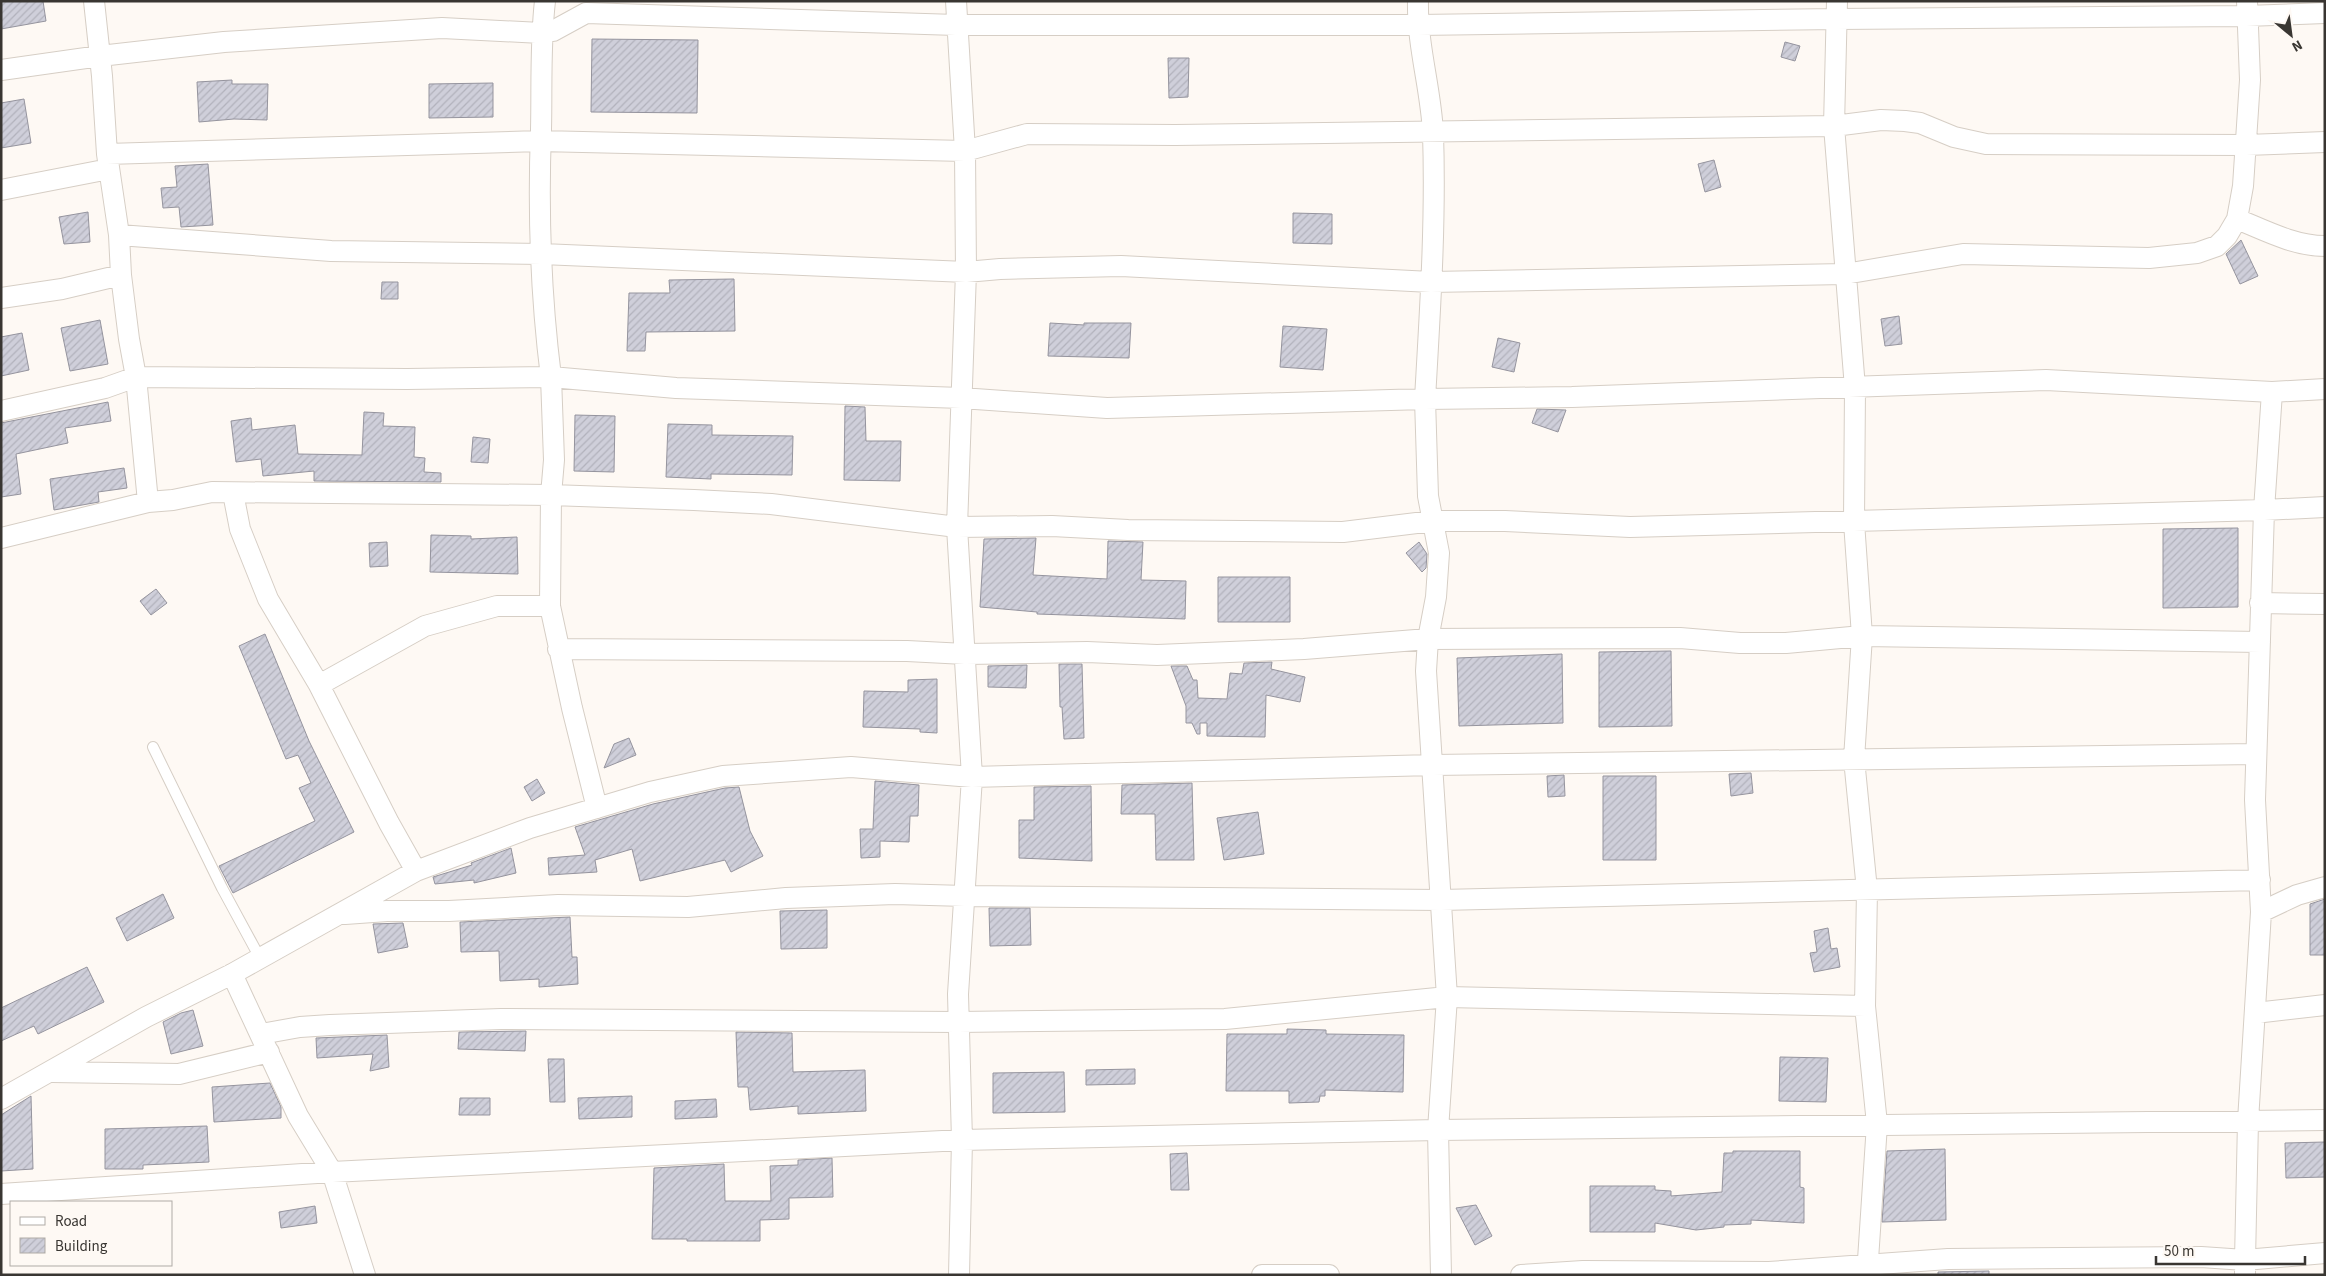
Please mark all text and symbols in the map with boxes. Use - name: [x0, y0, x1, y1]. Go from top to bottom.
- north arrow: [2266, 10, 2316, 60]
- text: N: [2288, 34, 2306, 56]
- legend: [10, 1201, 172, 1266]
- text: Road: [55, 1211, 87, 1232]
- scale bar: [2156, 1234, 2305, 1266]
- text: Building: [55, 1236, 108, 1257]
- text: 50 m: [2164, 1241, 2194, 1262]

